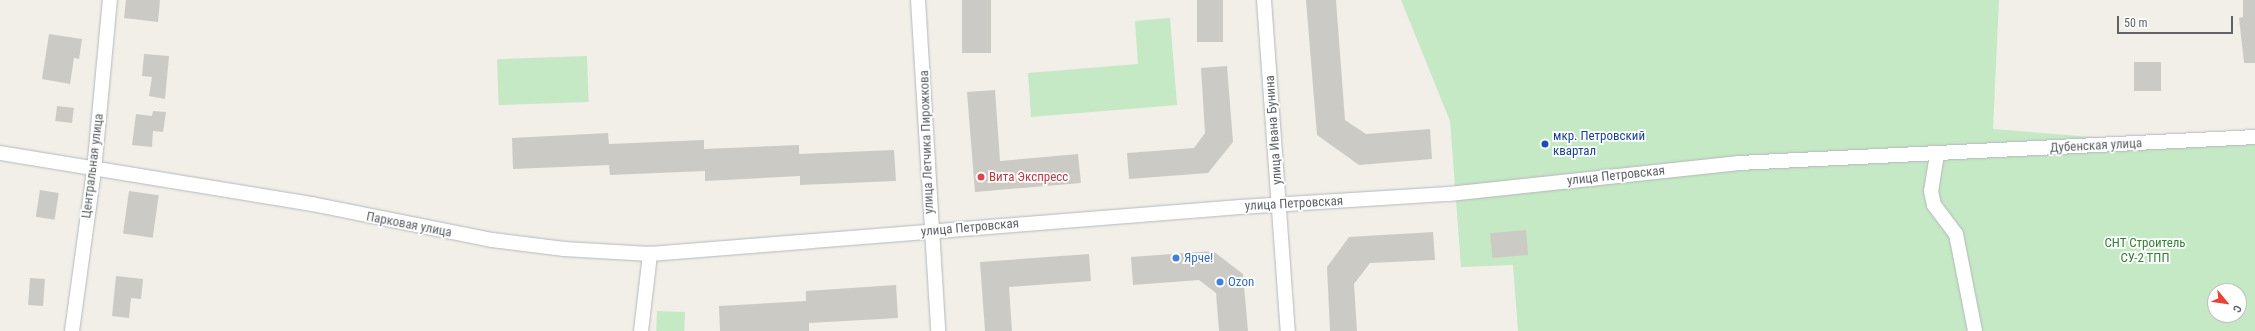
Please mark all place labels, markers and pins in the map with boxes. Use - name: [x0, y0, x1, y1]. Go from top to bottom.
- place label: мкр. Петровский квартал: [1553, 129, 1645, 160]
- marker: мкр. Петровский квартал: [1540, 139, 1550, 149]
- place label: Вита Экспресс: [989, 169, 1068, 185]
- marker: Вита Экспресс: [976, 172, 986, 182]
- place label: Ярче!: [1184, 250, 1213, 266]
- marker: Ярче!: [1171, 253, 1181, 263]
- place label: Ozon: [1228, 274, 1254, 290]
- marker: Ozon: [1215, 277, 1225, 287]

